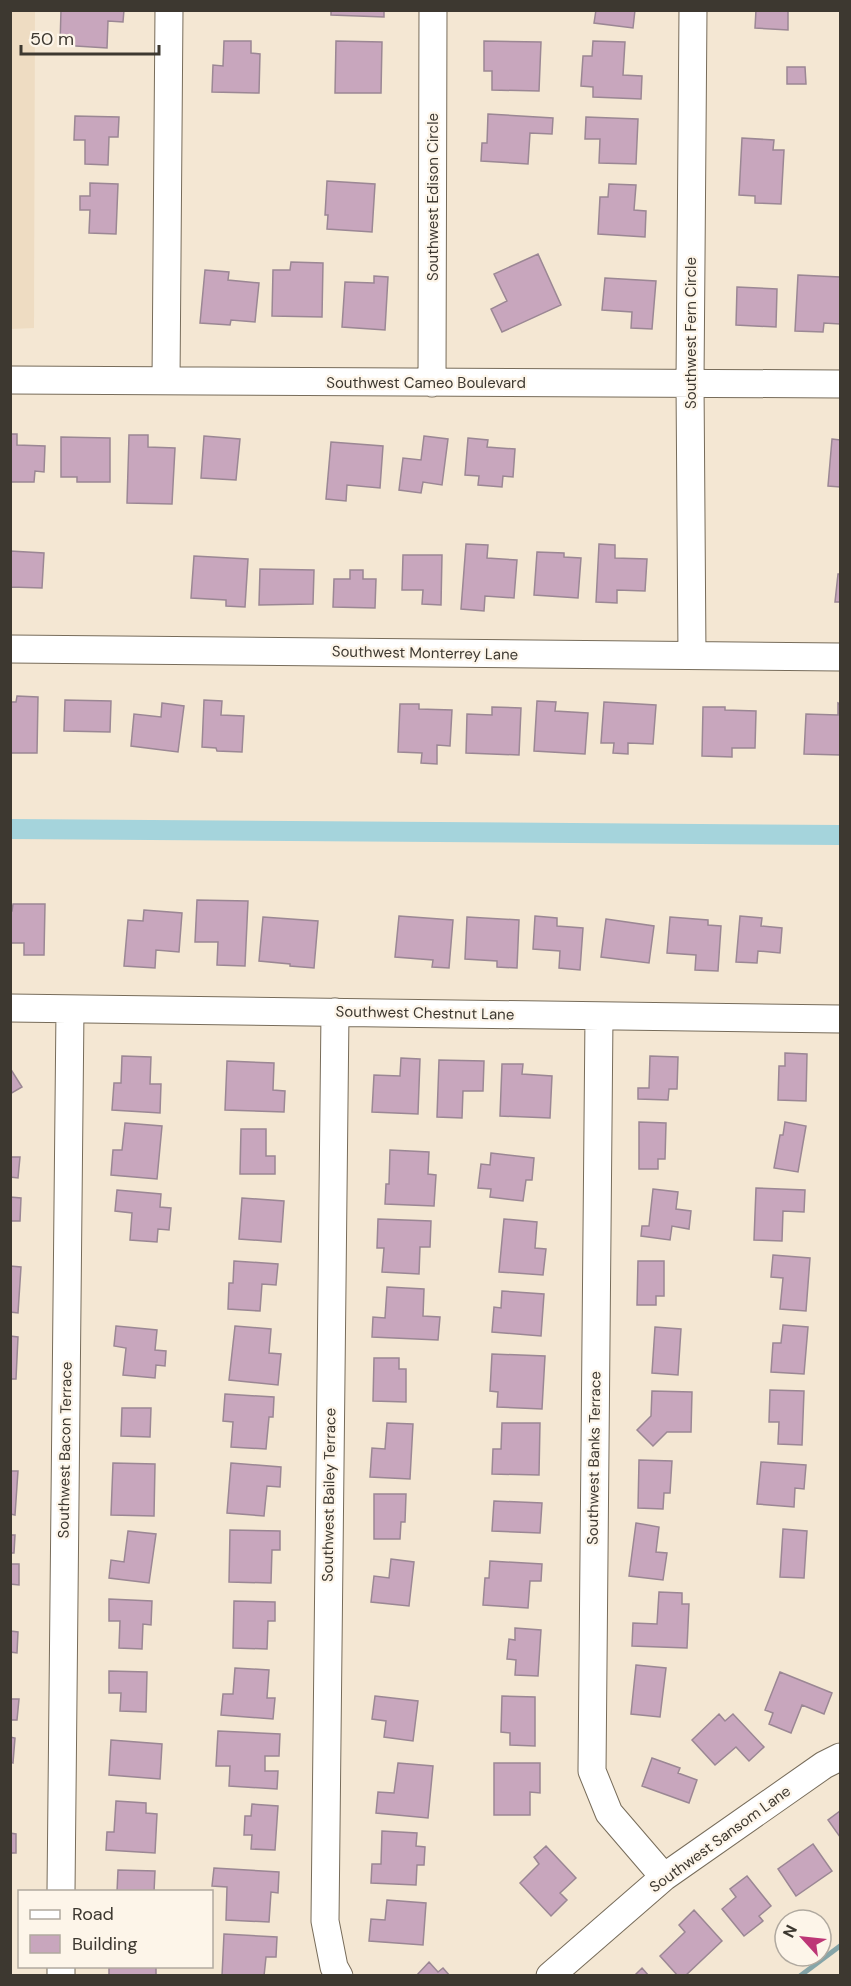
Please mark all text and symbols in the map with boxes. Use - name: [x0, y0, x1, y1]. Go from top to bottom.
- scale bar: [21, 18, 159, 56]
- text: 50 m: [30, 27, 74, 51]
- street label: Southwest Edison Circle: [423, 113, 443, 281]
- street label: Southwest Fern Circle: [681, 257, 701, 409]
- street label: Southwest Cameo Boulevard: [326, 373, 526, 393]
- street label: Southwest Monterrey Lane: [332, 641, 518, 665]
- street label: Southwest Chestnut Lane: [335, 1001, 515, 1025]
- street label: Southwest Bacon Terrace: [53, 1362, 77, 1538]
- street label: Southwest Banks Terrace: [582, 1371, 606, 1545]
- street label: Southwest Bailey Terrace: [317, 1408, 341, 1582]
- street label: Southwest Sansom Lane: [645, 1781, 795, 1897]
- legend: [18, 1890, 213, 1968]
- text: Road: [72, 1902, 114, 1926]
- north arrow: [773, 1908, 833, 1968]
- text: N: [778, 1921, 802, 1941]
- text: Building: [72, 1932, 137, 1956]

